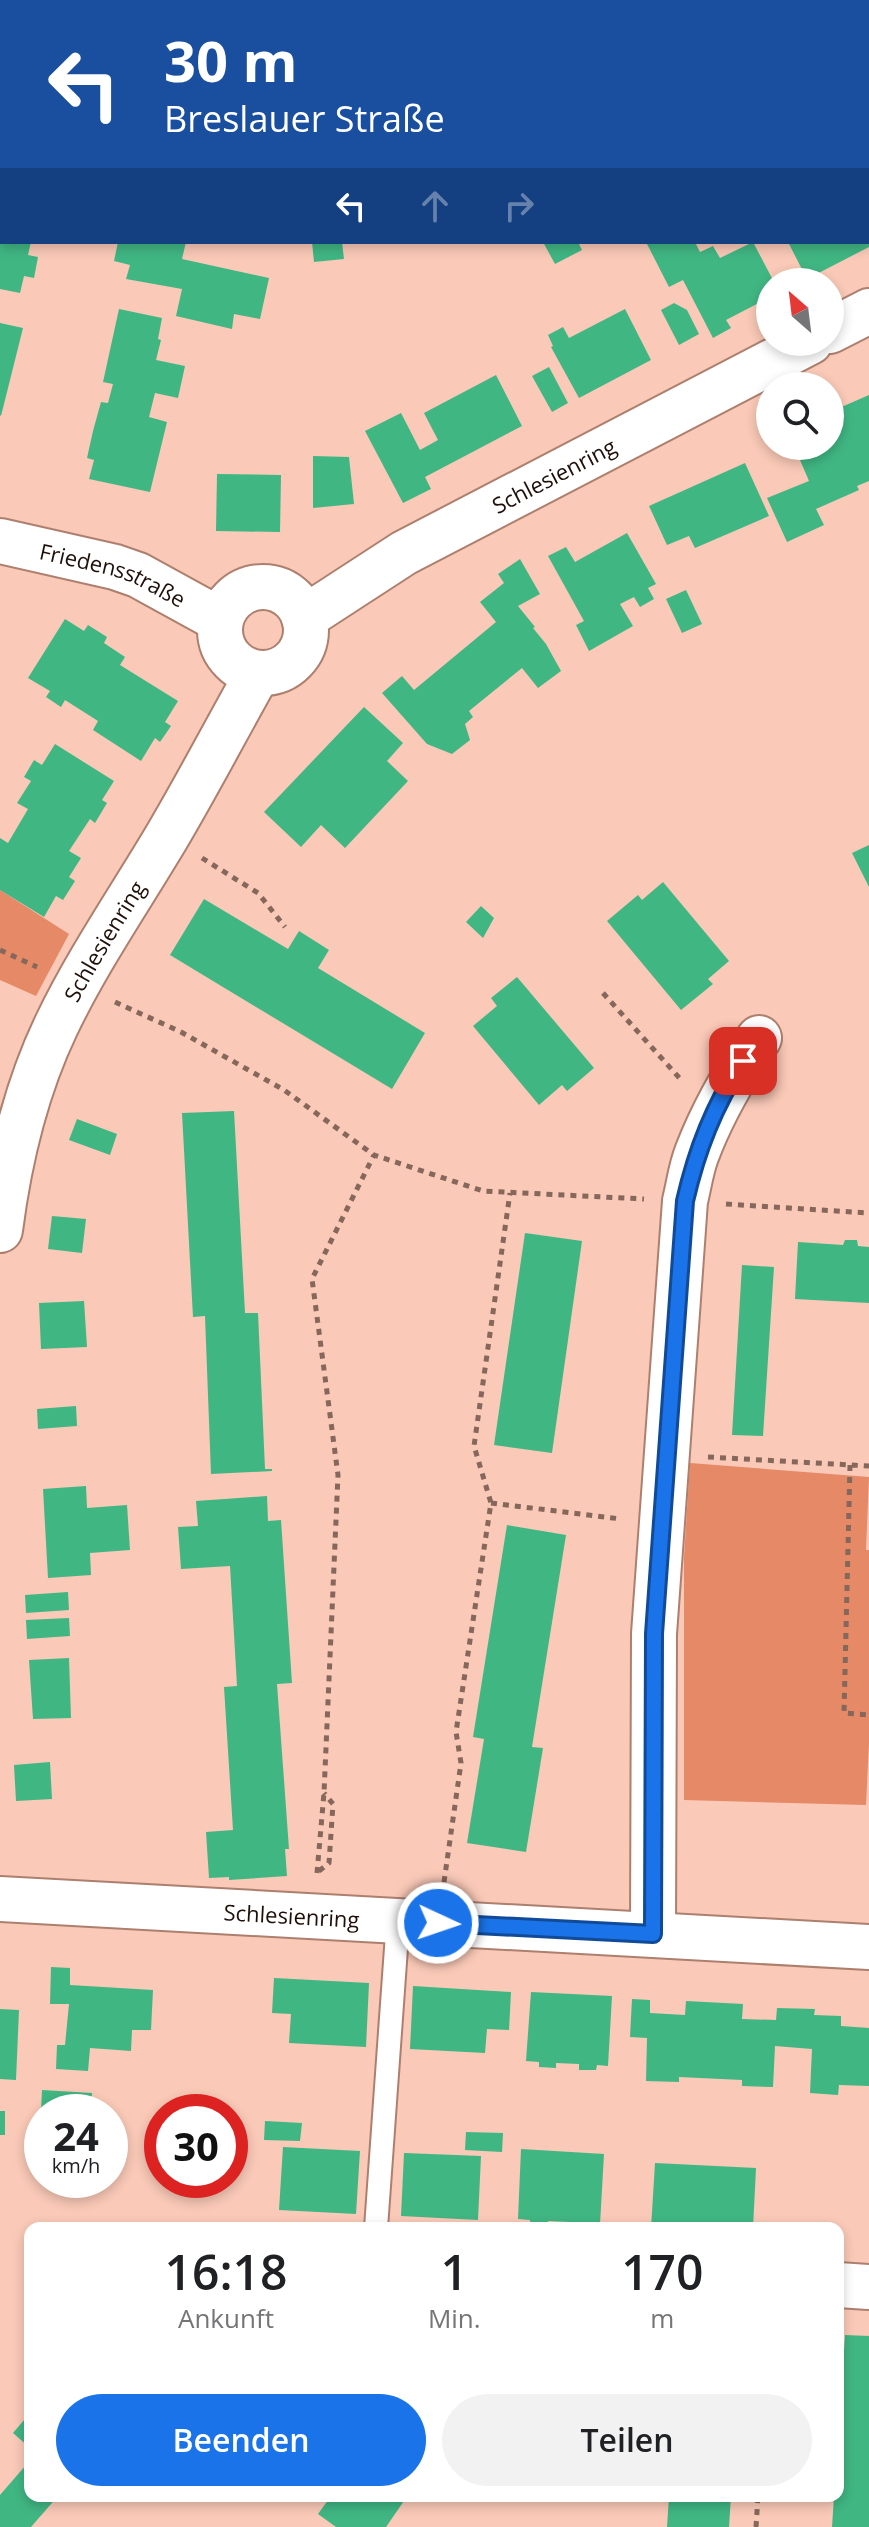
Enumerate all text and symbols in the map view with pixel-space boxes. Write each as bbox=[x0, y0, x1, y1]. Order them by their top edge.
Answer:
text: 30 m bbox=[164, 22, 298, 98]
icon: left bbox=[32, 32, 136, 136]
text: Breslauer Straße bbox=[164, 94, 445, 143]
icon: left bbox=[329, 184, 373, 228]
icon: ahead bbox=[413, 184, 457, 228]
icon: right bbox=[497, 184, 541, 228]
north arrow bbox=[756, 268, 844, 356]
map controls bbox=[756, 268, 844, 460]
button: search bbox=[756, 372, 844, 460]
street label: Schlesienring bbox=[486, 431, 621, 520]
street label: Friedensstraße bbox=[37, 535, 191, 613]
street label: Schlesienring bbox=[56, 875, 151, 1007]
pin bbox=[709, 1027, 777, 1095]
icon: arrive bbox=[721, 1039, 765, 1083]
position arrow bbox=[396, 1881, 480, 1965]
street label: Schlesienring bbox=[223, 1896, 360, 1934]
speed limit sign: 30 bbox=[144, 2094, 248, 2198]
text: 24 bbox=[53, 2108, 99, 2163]
text: km/h bbox=[52, 2152, 100, 2179]
text: 16:18 bbox=[164, 2239, 287, 2304]
text: 1 bbox=[441, 2239, 468, 2304]
text: 170 bbox=[621, 2239, 703, 2304]
text: Ankunft bbox=[178, 2300, 274, 2336]
text: Min. bbox=[428, 2300, 481, 2336]
text: m bbox=[650, 2300, 674, 2336]
button: Beenden bbox=[56, 2394, 426, 2486]
button: Teilen bbox=[442, 2394, 812, 2486]

